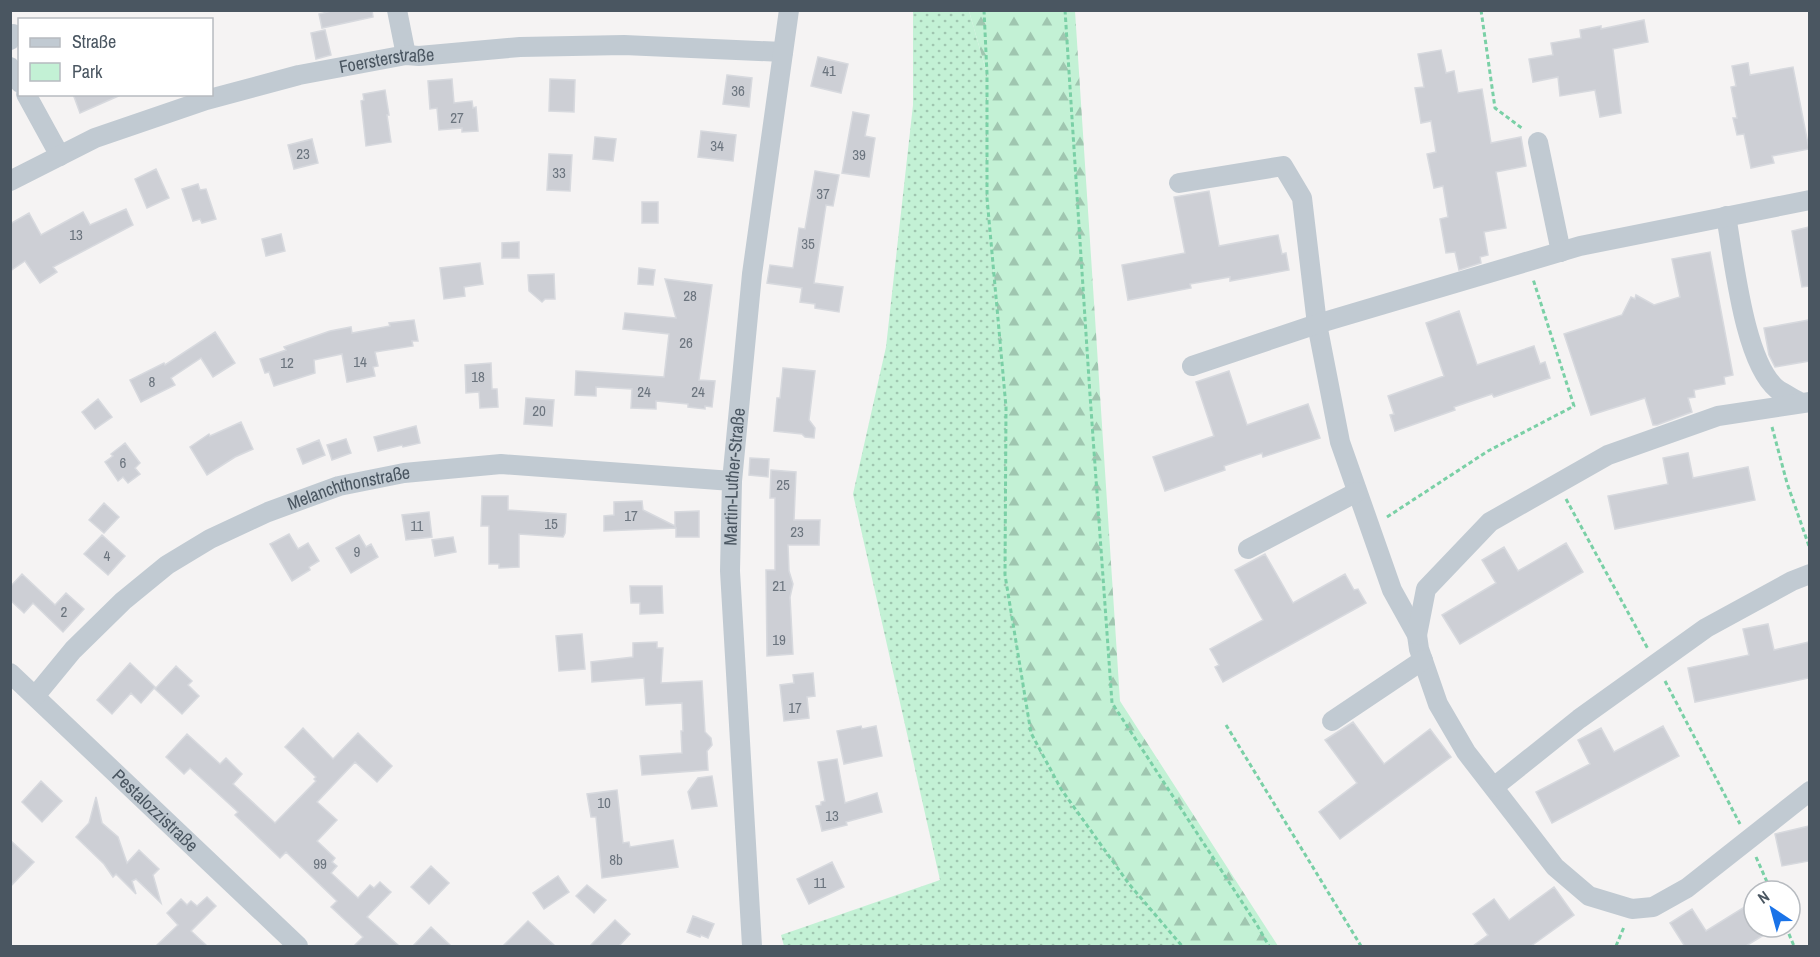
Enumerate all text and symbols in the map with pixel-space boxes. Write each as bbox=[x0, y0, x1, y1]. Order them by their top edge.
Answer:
legend bbox=[18, 18, 213, 96]
text: Straße bbox=[72, 29, 116, 54]
street label: Foersterstraße bbox=[337, 42, 435, 79]
text: Park bbox=[72, 59, 103, 84]
house number: 41 bbox=[822, 60, 836, 81]
house number: 36 bbox=[731, 80, 745, 101]
house number: 27 bbox=[450, 107, 464, 128]
house number: 34 bbox=[710, 135, 724, 156]
house number: 23 bbox=[296, 143, 310, 164]
house number: 39 bbox=[852, 144, 866, 165]
house number: 33 bbox=[552, 162, 566, 183]
house number: 37 bbox=[816, 183, 830, 204]
house number: 13 bbox=[69, 224, 83, 245]
house number: 35 bbox=[801, 233, 815, 254]
house number: 28 bbox=[683, 285, 697, 306]
house number: 26 bbox=[679, 332, 693, 353]
house number: 14 bbox=[353, 351, 367, 372]
house number: 12 bbox=[280, 352, 294, 373]
house number: 18 bbox=[471, 366, 485, 387]
house number: 8 bbox=[149, 371, 156, 392]
house number: 24 bbox=[637, 381, 651, 402]
house number: 24 bbox=[691, 381, 705, 402]
house number: 20 bbox=[532, 400, 546, 421]
street label: Martin-Luther-Straße bbox=[718, 407, 751, 546]
house number: 6 bbox=[120, 452, 127, 473]
street label: Melanchthonstraße bbox=[284, 460, 411, 516]
house number: 25 bbox=[776, 474, 790, 495]
house number: 17 bbox=[624, 505, 638, 526]
house number: 15 bbox=[544, 513, 558, 534]
house number: 11 bbox=[411, 515, 424, 536]
house number: 23 bbox=[790, 521, 804, 542]
house number: 9 bbox=[354, 541, 361, 562]
house number: 4 bbox=[104, 545, 111, 566]
house number: 21 bbox=[772, 575, 786, 596]
house number: 2 bbox=[61, 601, 68, 622]
house number: 19 bbox=[772, 629, 786, 650]
house number: 17 bbox=[788, 697, 802, 718]
street label: Pestalozzistraße bbox=[107, 763, 204, 857]
house number: 10 bbox=[597, 792, 611, 813]
house number: 13 bbox=[825, 805, 839, 826]
house number: 8b bbox=[609, 849, 623, 870]
house number: 99 bbox=[313, 853, 327, 874]
house number: 11 bbox=[814, 872, 827, 893]
north arrow bbox=[1742, 879, 1802, 939]
text: N bbox=[1753, 885, 1773, 909]

